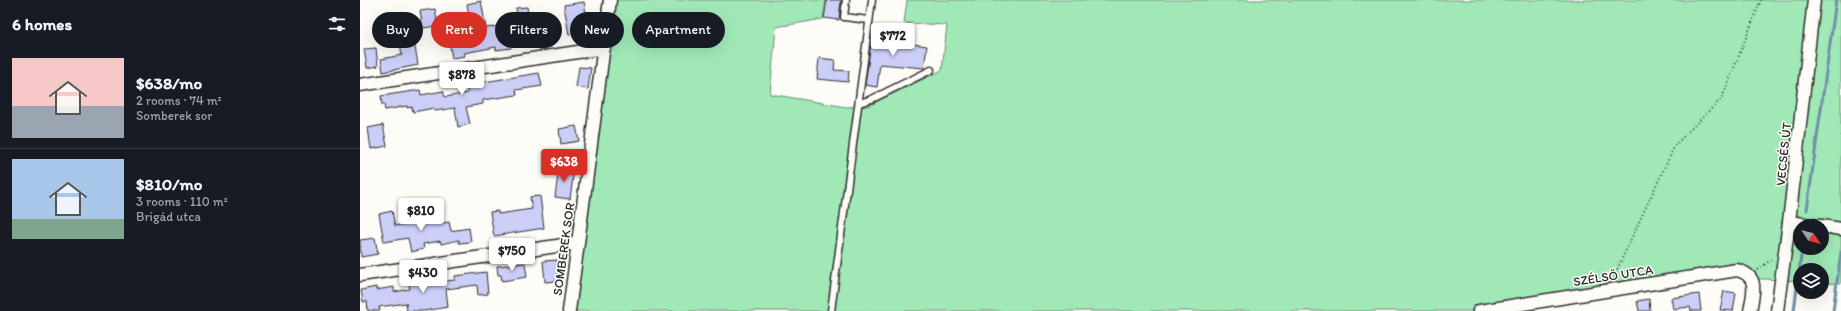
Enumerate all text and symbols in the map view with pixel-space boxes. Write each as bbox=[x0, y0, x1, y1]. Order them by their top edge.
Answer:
chip: Buy bbox=[372, 12, 423, 48]
chip: Rent bbox=[431, 12, 487, 48]
chip: Filters bbox=[495, 12, 562, 48]
chip: New bbox=[570, 12, 624, 48]
chip: Apartment bbox=[632, 12, 725, 48]
icon: filters bbox=[326, 13, 348, 35]
text: 6 homes bbox=[12, 14, 72, 34]
pin: $772 bbox=[869, 23, 917, 57]
text: $772 bbox=[880, 28, 906, 43]
pin: $878 bbox=[438, 62, 486, 96]
text: $878 bbox=[448, 67, 476, 82]
text: $638/mo bbox=[136, 73, 202, 93]
icon: home bbox=[44, 74, 92, 122]
text: 2 rooms · 74 m² bbox=[136, 93, 222, 108]
text: Somberek sor bbox=[136, 108, 213, 123]
street label: VECSÉS ÚT bbox=[1773, 121, 1794, 187]
pin: $638 bbox=[540, 149, 588, 183]
text: $638 bbox=[550, 154, 578, 169]
text: $810/mo bbox=[136, 174, 202, 194]
icon: home bbox=[44, 175, 92, 223]
text: 3 rooms · 110 m² bbox=[136, 194, 228, 209]
pin: $810 bbox=[397, 198, 445, 232]
street label: SOMBEREK SOR bbox=[550, 201, 577, 297]
text: $810 bbox=[407, 203, 435, 218]
text: Brigád utca bbox=[136, 209, 201, 224]
north arrow bbox=[1793, 219, 1829, 255]
map controls bbox=[1793, 219, 1829, 299]
pin: $750 bbox=[488, 238, 536, 272]
text: $750 bbox=[498, 243, 526, 258]
pin: $430 bbox=[399, 260, 447, 294]
street label: SZÉLSŐ UTCA bbox=[1572, 262, 1655, 289]
button: layers bbox=[1793, 263, 1829, 299]
text: $430 bbox=[408, 265, 438, 280]

